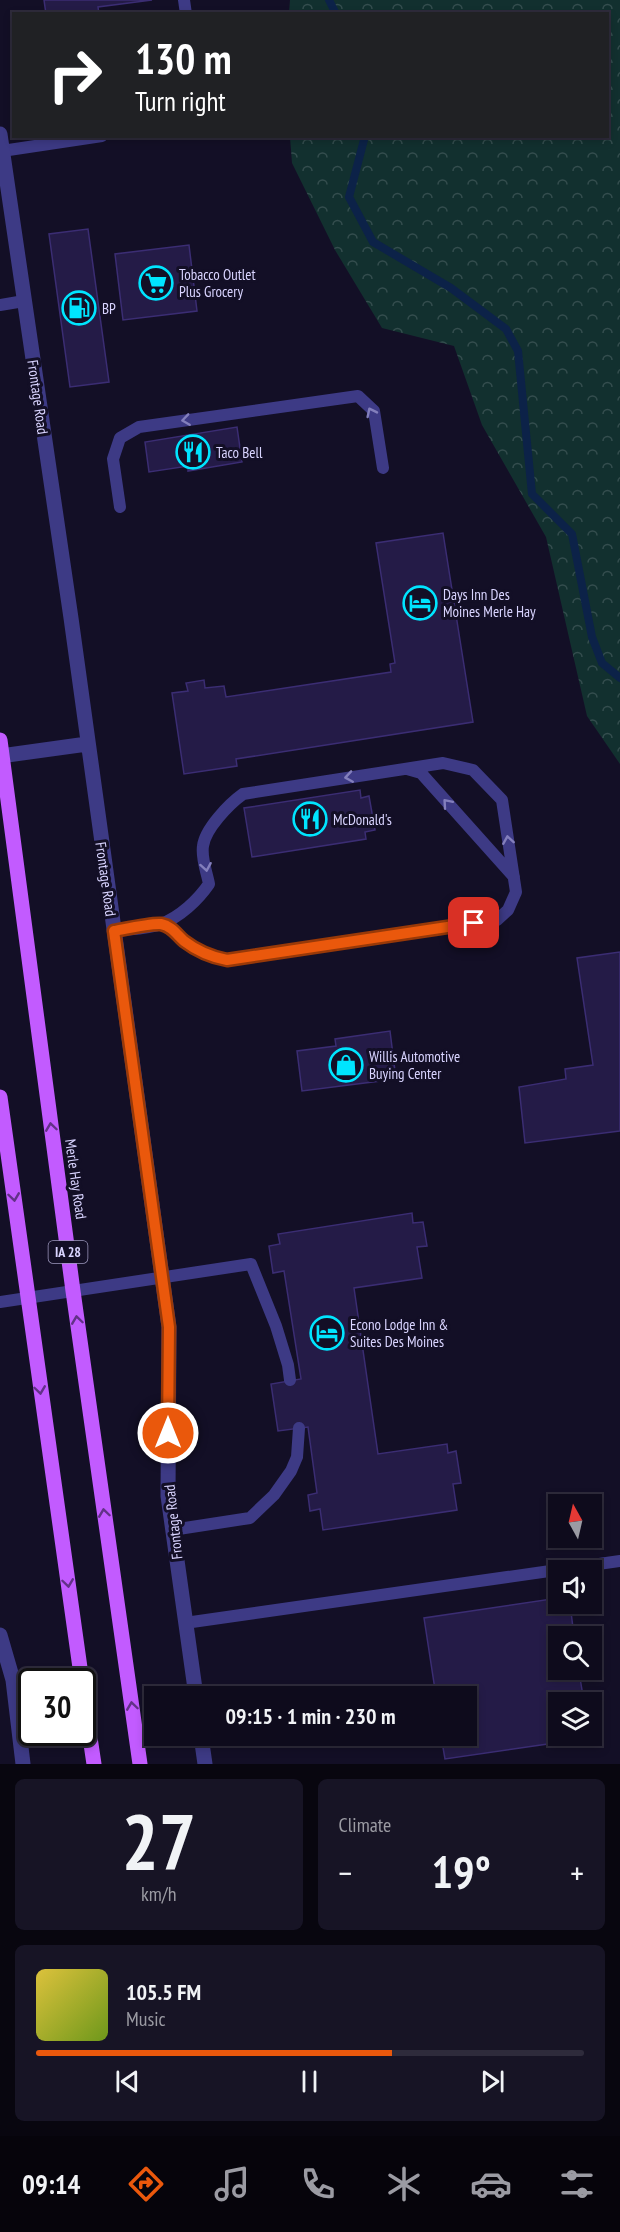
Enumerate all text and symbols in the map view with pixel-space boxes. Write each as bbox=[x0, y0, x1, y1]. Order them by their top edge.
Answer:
text: 130 m bbox=[135, 31, 232, 86]
icon: right bbox=[36, 36, 114, 114]
text: Turn right bbox=[135, 84, 226, 118]
supermarket icon: Tobacco Outlet Plus Grocery bbox=[138, 265, 174, 301]
place label: Tobacco Outlet Plus Grocery bbox=[179, 265, 256, 301]
fuel station icon: BP bbox=[61, 290, 97, 326]
place label: BP bbox=[102, 299, 116, 318]
street label: Frontage Road bbox=[23, 359, 53, 435]
one-way arrow bbox=[366, 407, 378, 418]
one-way arrow bbox=[181, 414, 190, 426]
restaurant icon: Taco Bell bbox=[175, 434, 211, 470]
place label: Taco Bell bbox=[216, 443, 263, 462]
hotel icon: Days Inn Des Moines Merle Hay bbox=[402, 585, 438, 621]
place label: Days Inn Des Moines Merle Hay bbox=[443, 585, 536, 621]
one-way arrow bbox=[344, 771, 353, 783]
one-way arrow bbox=[443, 799, 454, 810]
restaurant icon: McDonald's bbox=[292, 801, 328, 837]
place label: McDonald's bbox=[333, 810, 392, 829]
one-way arrow bbox=[503, 836, 515, 845]
street label: Frontage Road bbox=[91, 841, 121, 917]
one-way arrow bbox=[199, 862, 211, 871]
pin bbox=[448, 897, 499, 948]
icon: arrive bbox=[457, 906, 490, 939]
shop icon: Willis Automotive Buying Center bbox=[328, 1047, 364, 1083]
place label: Willis Automotive Buying Center bbox=[369, 1047, 460, 1083]
one-way arrow bbox=[45, 1122, 58, 1131]
street label: Merle Hay Road bbox=[61, 1138, 91, 1220]
one-way arrow bbox=[7, 1192, 19, 1201]
road number: IA 28 bbox=[48, 1241, 88, 1263]
one-way arrow bbox=[71, 1315, 83, 1325]
hotel icon: Econo Lodge Inn & Suites Des Moines bbox=[309, 1315, 345, 1351]
place label: Econo Lodge Inn & Suites Des Moines bbox=[350, 1315, 448, 1351]
one-way arrow bbox=[34, 1385, 46, 1395]
position arrow bbox=[136, 1401, 200, 1465]
street label: Frontage Road bbox=[160, 1484, 186, 1560]
north arrow bbox=[548, 1494, 602, 1548]
map controls bbox=[548, 1494, 602, 1746]
one-way arrow bbox=[99, 1508, 111, 1518]
button: sound bbox=[548, 1560, 602, 1614]
one-way arrow bbox=[61, 1578, 74, 1588]
button: search bbox=[548, 1626, 602, 1680]
speed limit sign: 30 bbox=[18, 1668, 96, 1746]
button: layers bbox=[548, 1692, 602, 1746]
one-way arrow bbox=[126, 1701, 138, 1711]
text: 09:15 · 1 min · 230 m bbox=[225, 1702, 396, 1730]
text: 27 bbox=[121, 1791, 196, 1892]
text: Climate bbox=[339, 1812, 391, 1838]
text: 19° bbox=[432, 1842, 491, 1900]
text: − bbox=[339, 1851, 352, 1894]
text: + bbox=[570, 1851, 584, 1894]
text: km/h bbox=[141, 1881, 176, 1907]
text: 105.5 FM bbox=[126, 1978, 201, 2006]
text: Music bbox=[126, 2006, 166, 2032]
icon: previous bbox=[111, 2065, 144, 2098]
icon: pause bbox=[293, 2065, 326, 2098]
icon: next bbox=[476, 2065, 509, 2098]
icon: directions bbox=[125, 2163, 167, 2205]
icon: music bbox=[211, 2163, 253, 2205]
icon: phone bbox=[297, 2163, 339, 2205]
icon: climate bbox=[383, 2163, 425, 2205]
icon: car bbox=[470, 2163, 512, 2205]
icon: filters bbox=[556, 2163, 598, 2205]
text: 09:14 bbox=[22, 2167, 81, 2201]

